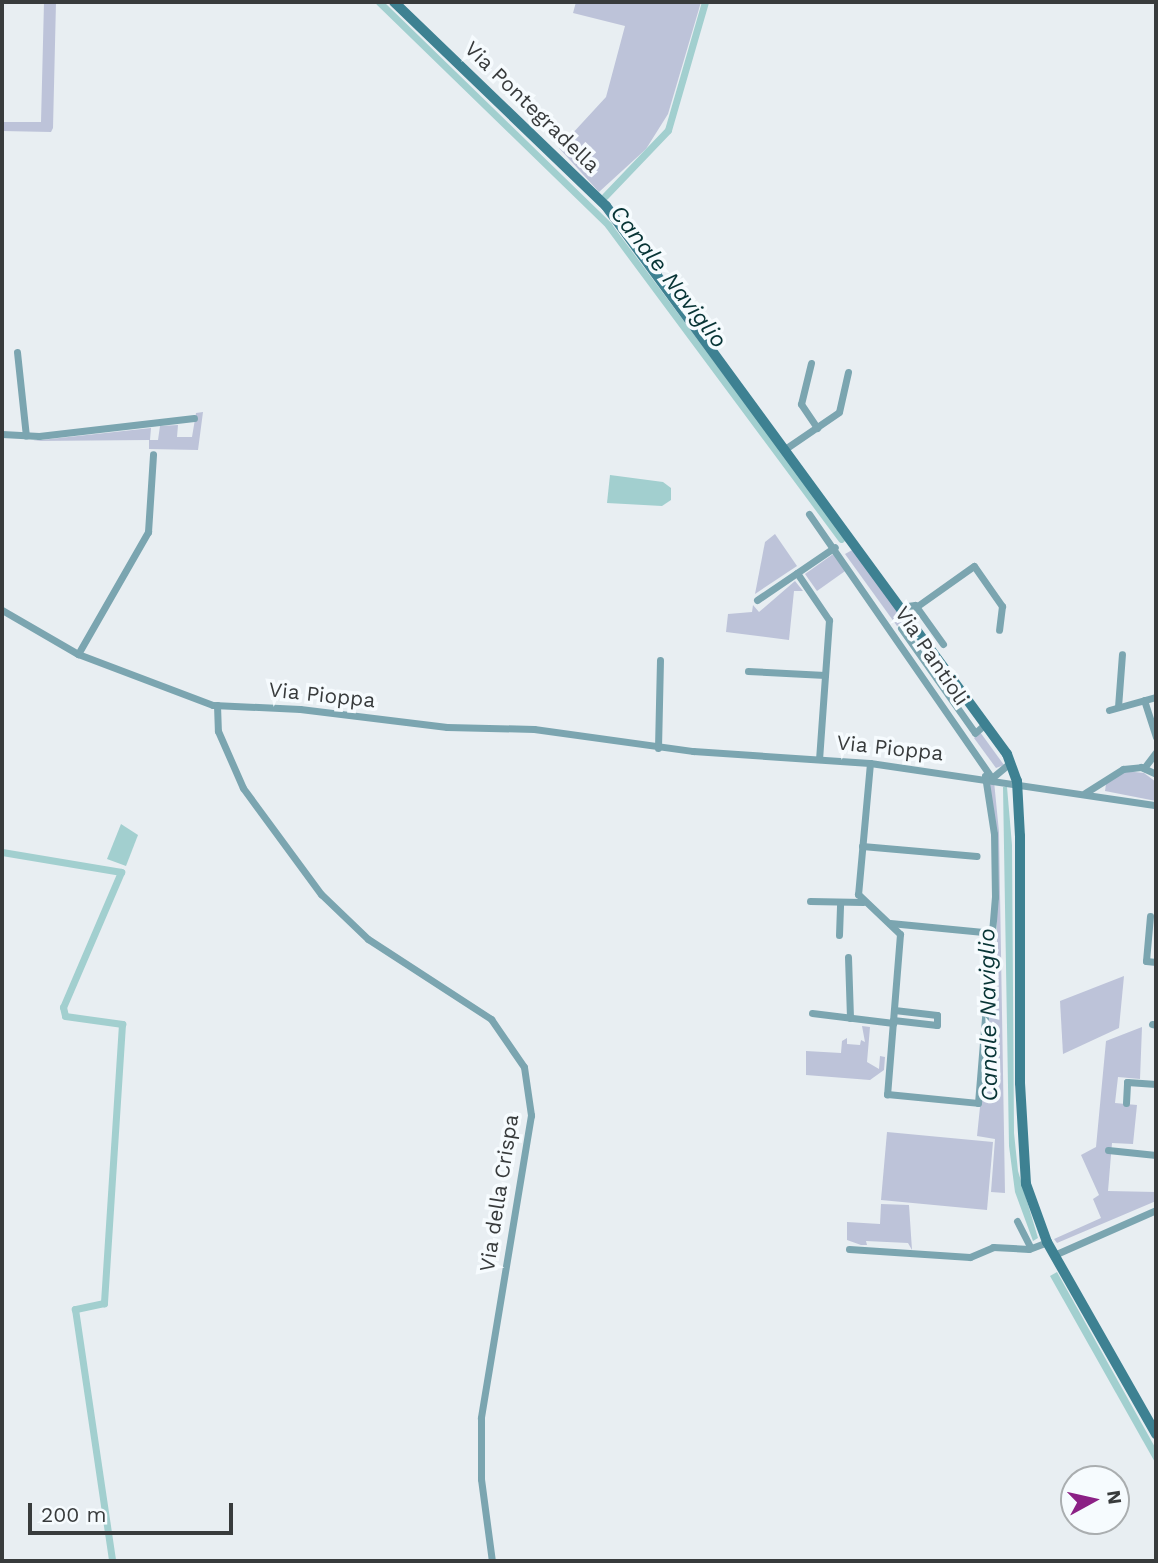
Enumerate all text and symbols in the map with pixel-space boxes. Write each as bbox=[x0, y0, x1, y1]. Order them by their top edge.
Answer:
street label: Via Pontegradella bbox=[459, 36, 605, 178]
water label: Canale Naviglio bbox=[604, 200, 732, 354]
street label: Via Pantioli bbox=[889, 601, 975, 711]
street label: Via Pioppa bbox=[267, 677, 377, 713]
street label: Via Pioppa bbox=[835, 730, 945, 766]
water label: Canale Naviglio bbox=[974, 928, 1004, 1102]
street label: Via della Crispa bbox=[474, 1112, 524, 1274]
north arrow bbox=[1060, 1465, 1130, 1535]
text: N bbox=[1102, 1489, 1127, 1506]
scale bar bbox=[32, 1490, 236, 1534]
text: 200 m bbox=[41, 1502, 107, 1527]

